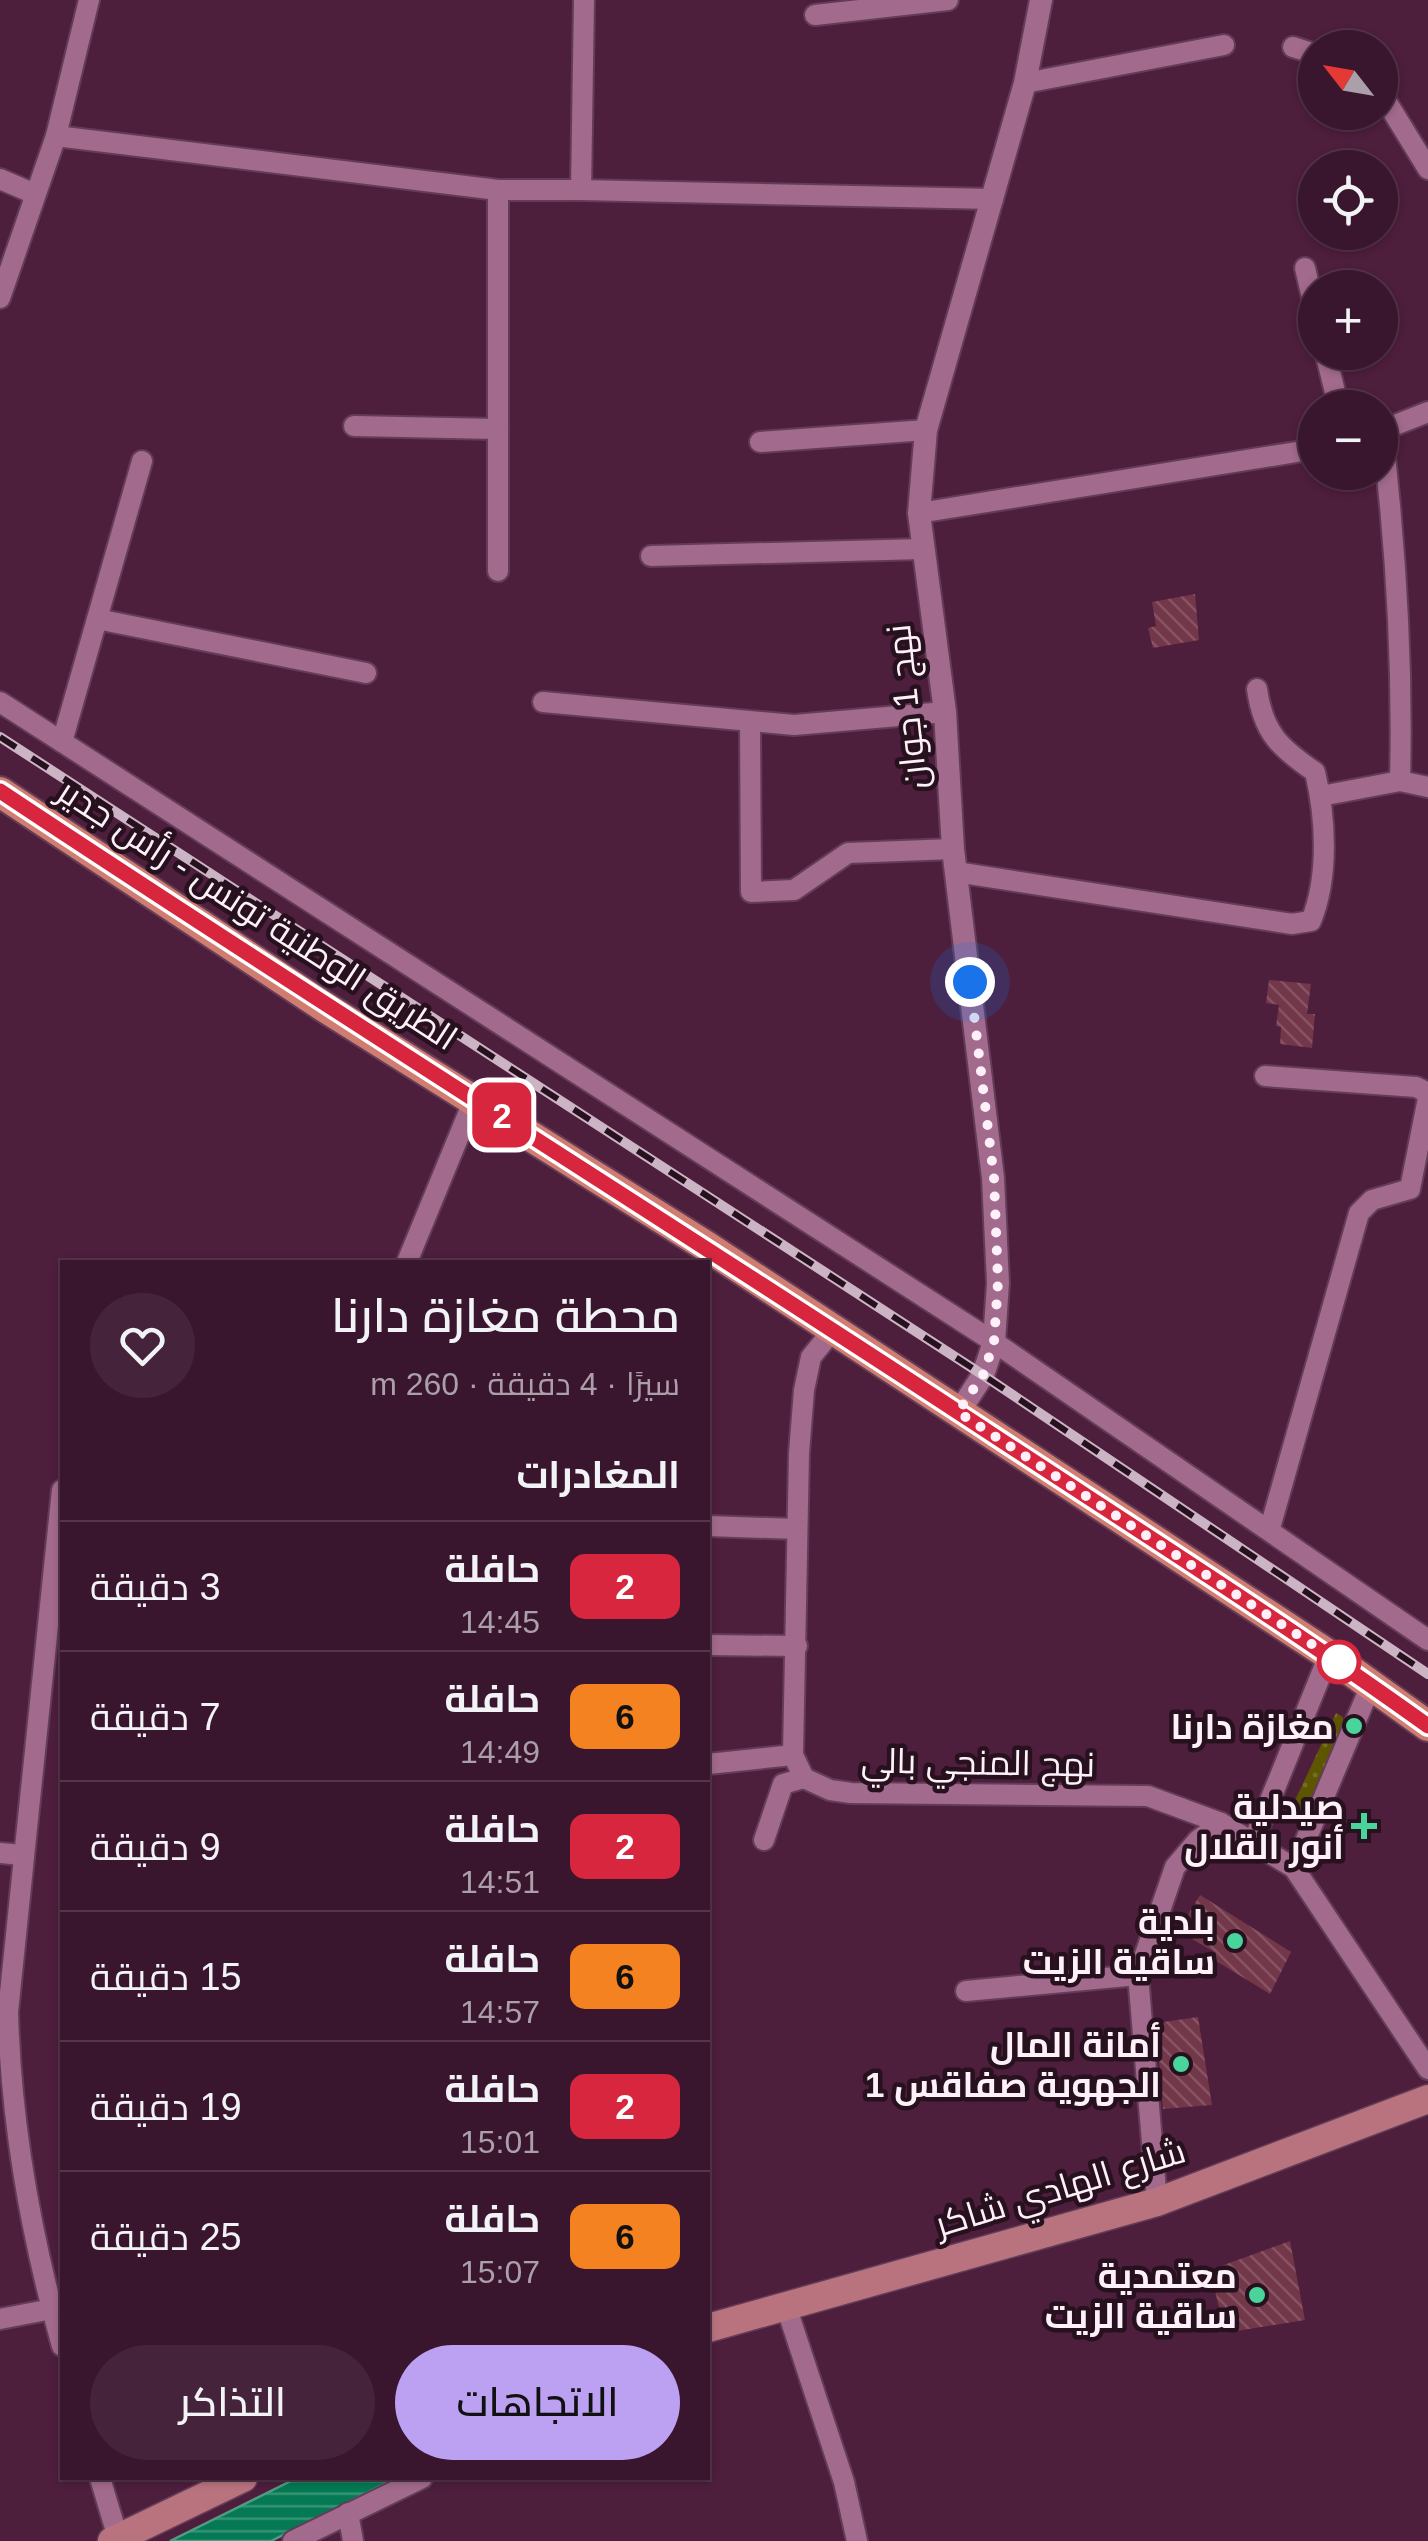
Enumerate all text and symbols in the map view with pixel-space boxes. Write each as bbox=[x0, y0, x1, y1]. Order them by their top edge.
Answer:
north arrow bbox=[1298, 30, 1398, 130]
map controls bbox=[1298, 30, 1398, 490]
button: locate bbox=[1298, 150, 1398, 250]
button: + bbox=[1298, 270, 1398, 370]
button: − bbox=[1298, 390, 1398, 490]
street label: نهج 1 جوان bbox=[878, 622, 938, 791]
street label: الطريق الوطنية تونس - رأس جدير bbox=[48, 768, 466, 1060]
your location bbox=[945, 957, 995, 1007]
line badge: 2 bbox=[470, 1082, 534, 1148]
text: 2 bbox=[492, 1096, 512, 1135]
text: محطة مغازة دارنا bbox=[331, 1289, 680, 1342]
button: heart bbox=[90, 1293, 195, 1398]
text: سيرًا · 4 دقيقة · 260 m bbox=[370, 1366, 680, 1402]
text: المغادرات bbox=[517, 1454, 680, 1496]
text: حافلة bbox=[444, 1548, 540, 1590]
text: 3 دقيقة bbox=[90, 1566, 221, 1608]
text: 2 bbox=[615, 1567, 635, 1606]
text: 14:45 bbox=[460, 1604, 540, 1640]
unlabelled marker bbox=[1318, 1641, 1360, 1683]
text: حافلة bbox=[444, 1678, 540, 1720]
text: 7 دقيقة bbox=[90, 1696, 221, 1738]
text: 6 bbox=[615, 1697, 635, 1736]
place label: مغازة دارنا bbox=[1170, 1707, 1334, 1748]
marker: مغازة دارنا bbox=[1343, 1715, 1365, 1737]
text: 14:49 bbox=[460, 1734, 540, 1770]
street label: نهج المنجي بالي bbox=[860, 1740, 1095, 1792]
place label: صيدلية أنور القلال bbox=[1184, 1787, 1344, 1868]
text: حافلة bbox=[444, 1808, 540, 1850]
marker: صيدلية أنور القلال bbox=[1353, 1815, 1375, 1837]
text: 9 دقيقة bbox=[90, 1826, 221, 1868]
text: 2 bbox=[615, 1827, 635, 1866]
text: 14:51 bbox=[460, 1864, 540, 1900]
place label: بلدية ساقية الزيت bbox=[1023, 1902, 1215, 1983]
marker: بلدية ساقية الزيت bbox=[1224, 1930, 1246, 1952]
text: حافلة bbox=[444, 1938, 540, 1980]
text: 15 دقيقة bbox=[90, 1956, 242, 1998]
text: 6 bbox=[615, 1957, 635, 1996]
text: 14:57 bbox=[460, 1994, 540, 2030]
place label: أمانة المال الجهوية صفاقس 1 bbox=[865, 2022, 1161, 2107]
marker: أمانة المال الجهوية صفاقس 1 bbox=[1170, 2053, 1192, 2075]
text: حافلة bbox=[444, 2068, 540, 2110]
text: 19 دقيقة bbox=[90, 2086, 242, 2128]
text: 2 bbox=[615, 2087, 635, 2126]
text: 15:01 bbox=[460, 2124, 540, 2160]
street label: شارع الهادي شاكر bbox=[928, 2130, 1192, 2252]
text: حافلة bbox=[444, 2198, 540, 2240]
text: 25 دقيقة bbox=[90, 2216, 242, 2258]
text: 6 bbox=[615, 2217, 635, 2256]
text: 15:07 bbox=[460, 2254, 540, 2290]
place label: معتمدية ساقية الزيت bbox=[1045, 2256, 1237, 2337]
marker: معتمدية ساقية الزيت bbox=[1246, 2284, 1268, 2306]
button: التذاكر bbox=[90, 2345, 375, 2460]
button: الاتجاهات bbox=[395, 2345, 680, 2460]

